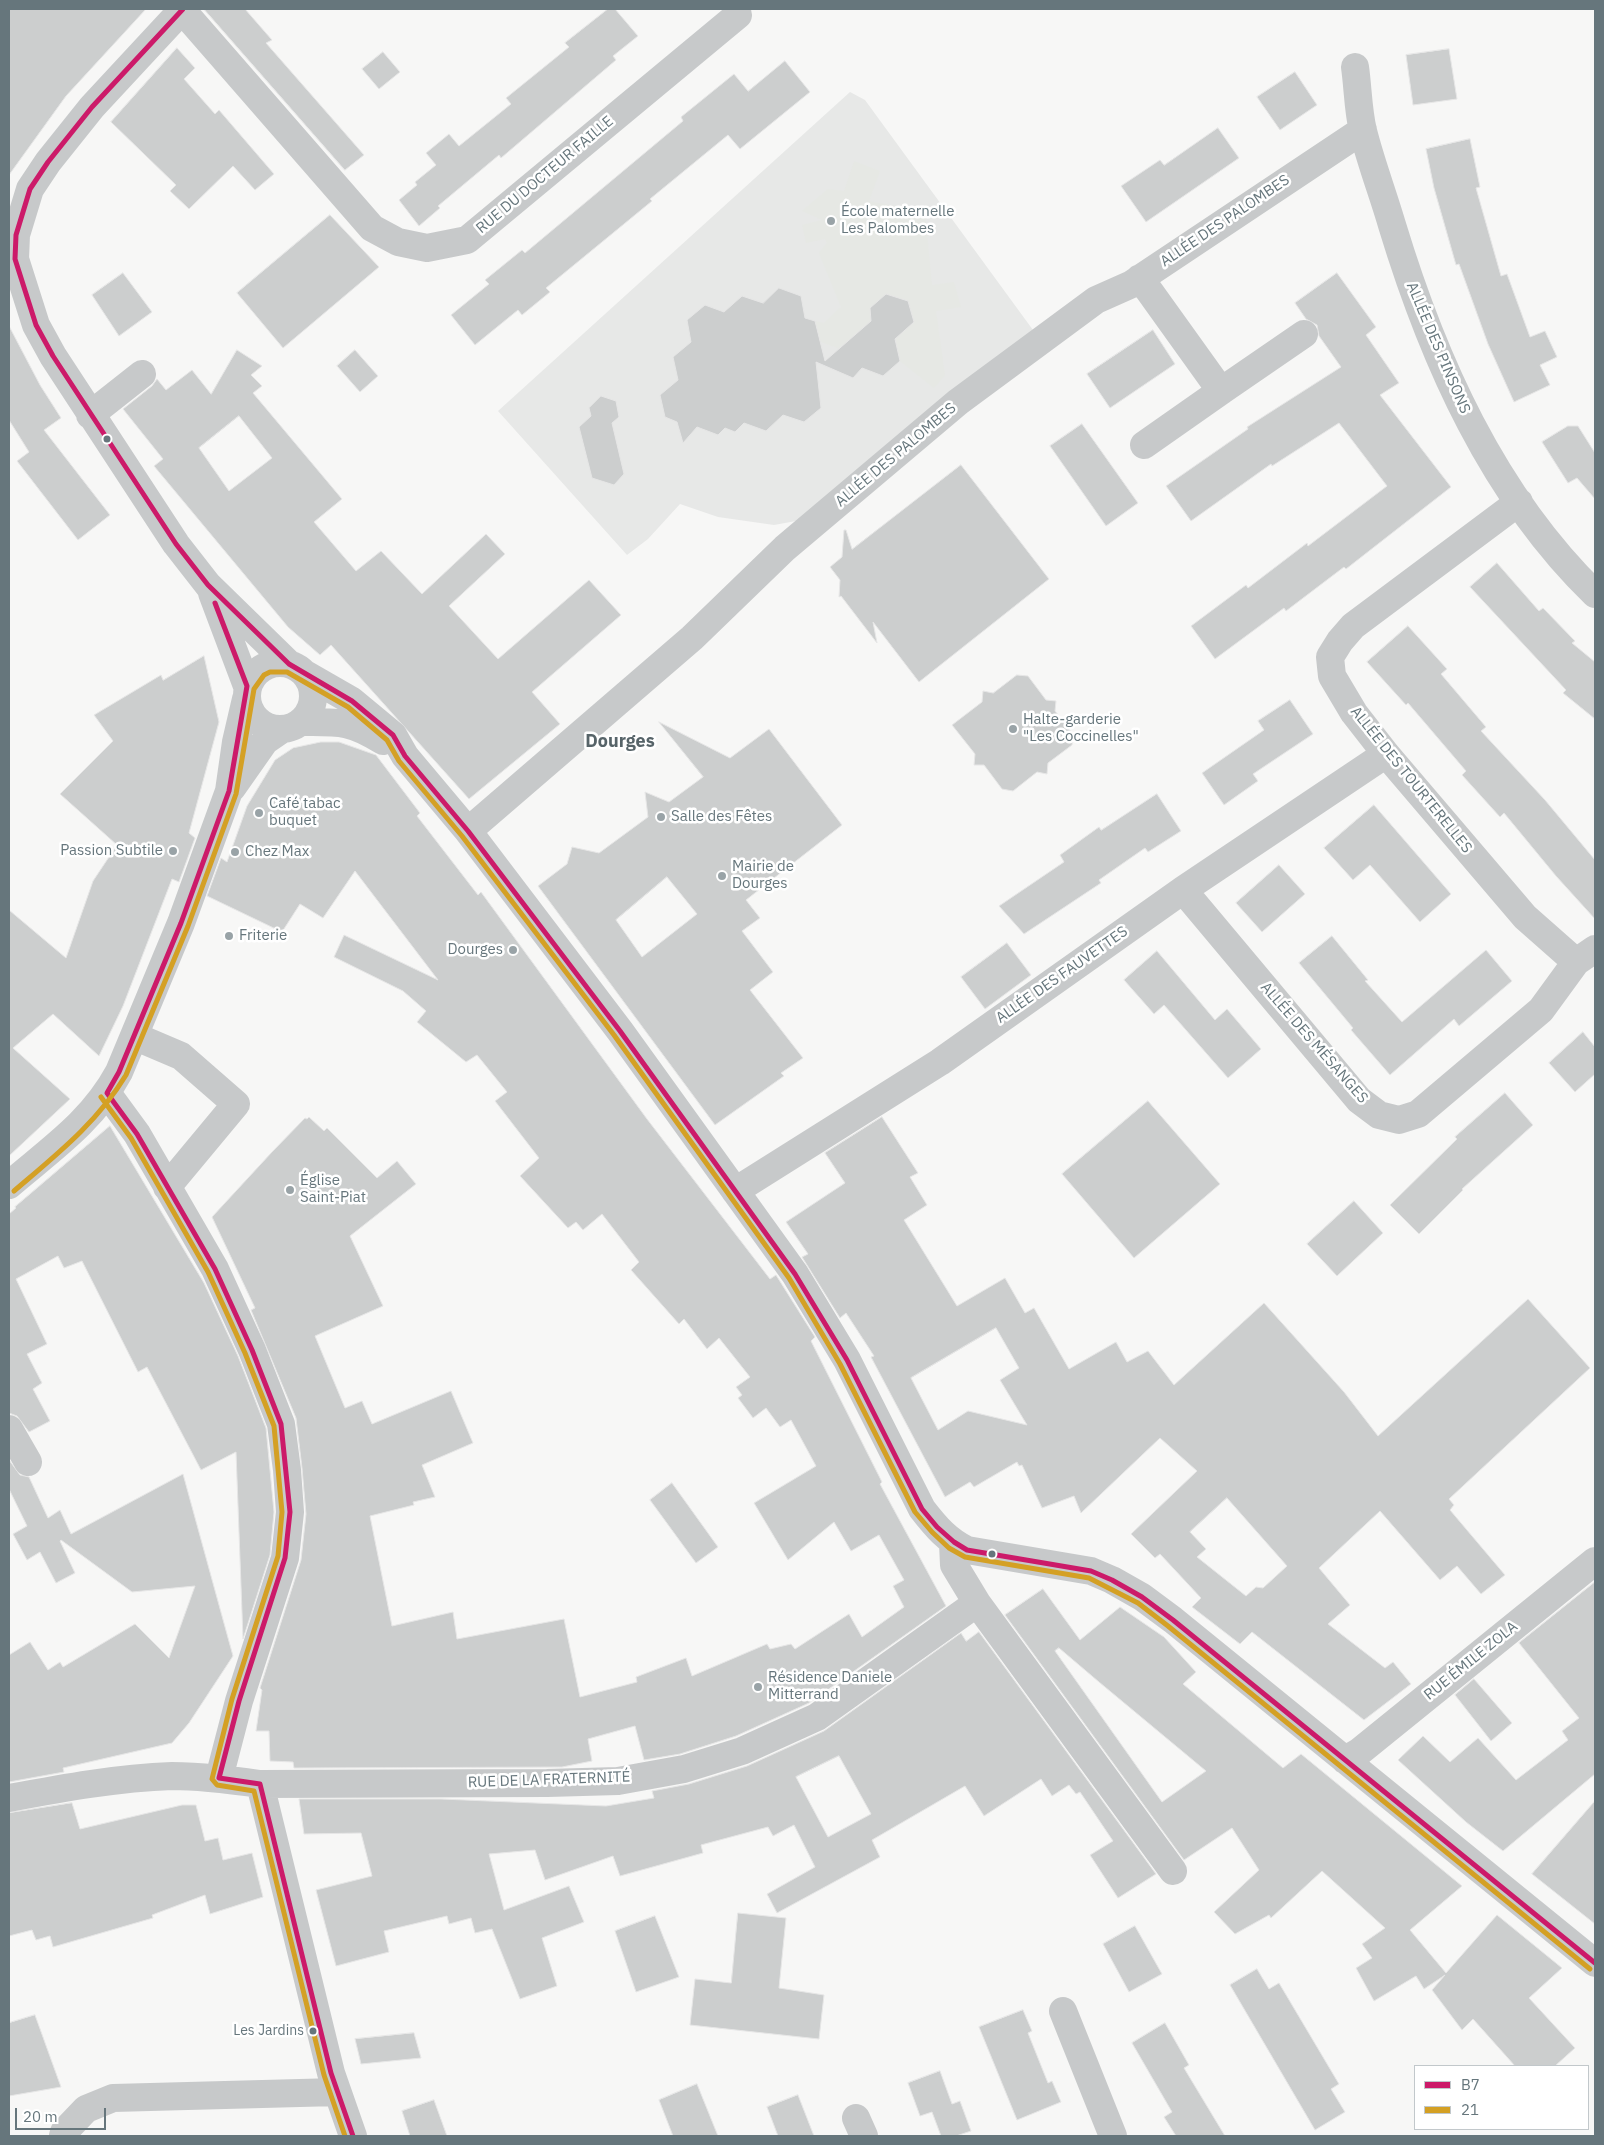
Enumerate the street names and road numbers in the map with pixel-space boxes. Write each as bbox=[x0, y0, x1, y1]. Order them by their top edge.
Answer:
street label: RUE DU DOCTEUR FAILLE bbox=[473, 112, 617, 238]
street label: ALLÉE DES PALOMBES bbox=[1157, 171, 1293, 271]
street label: ALLÉE DES PINSONS bbox=[1402, 280, 1474, 416]
street label: ALLÉE DES PALOMBES bbox=[832, 399, 960, 511]
street label: ALLÉE DES TOURTERELLES bbox=[1346, 703, 1476, 857]
street label: ALLÉE DES FAUVETTES bbox=[993, 923, 1131, 1027]
street label: ALLÉE DES MÉSANGES bbox=[1257, 979, 1371, 1107]
street label: RUE ÉMILE ZOLA bbox=[1421, 1618, 1521, 1704]
street label: RUE DE LA FRATERNITÉ bbox=[467, 1768, 631, 1792]

